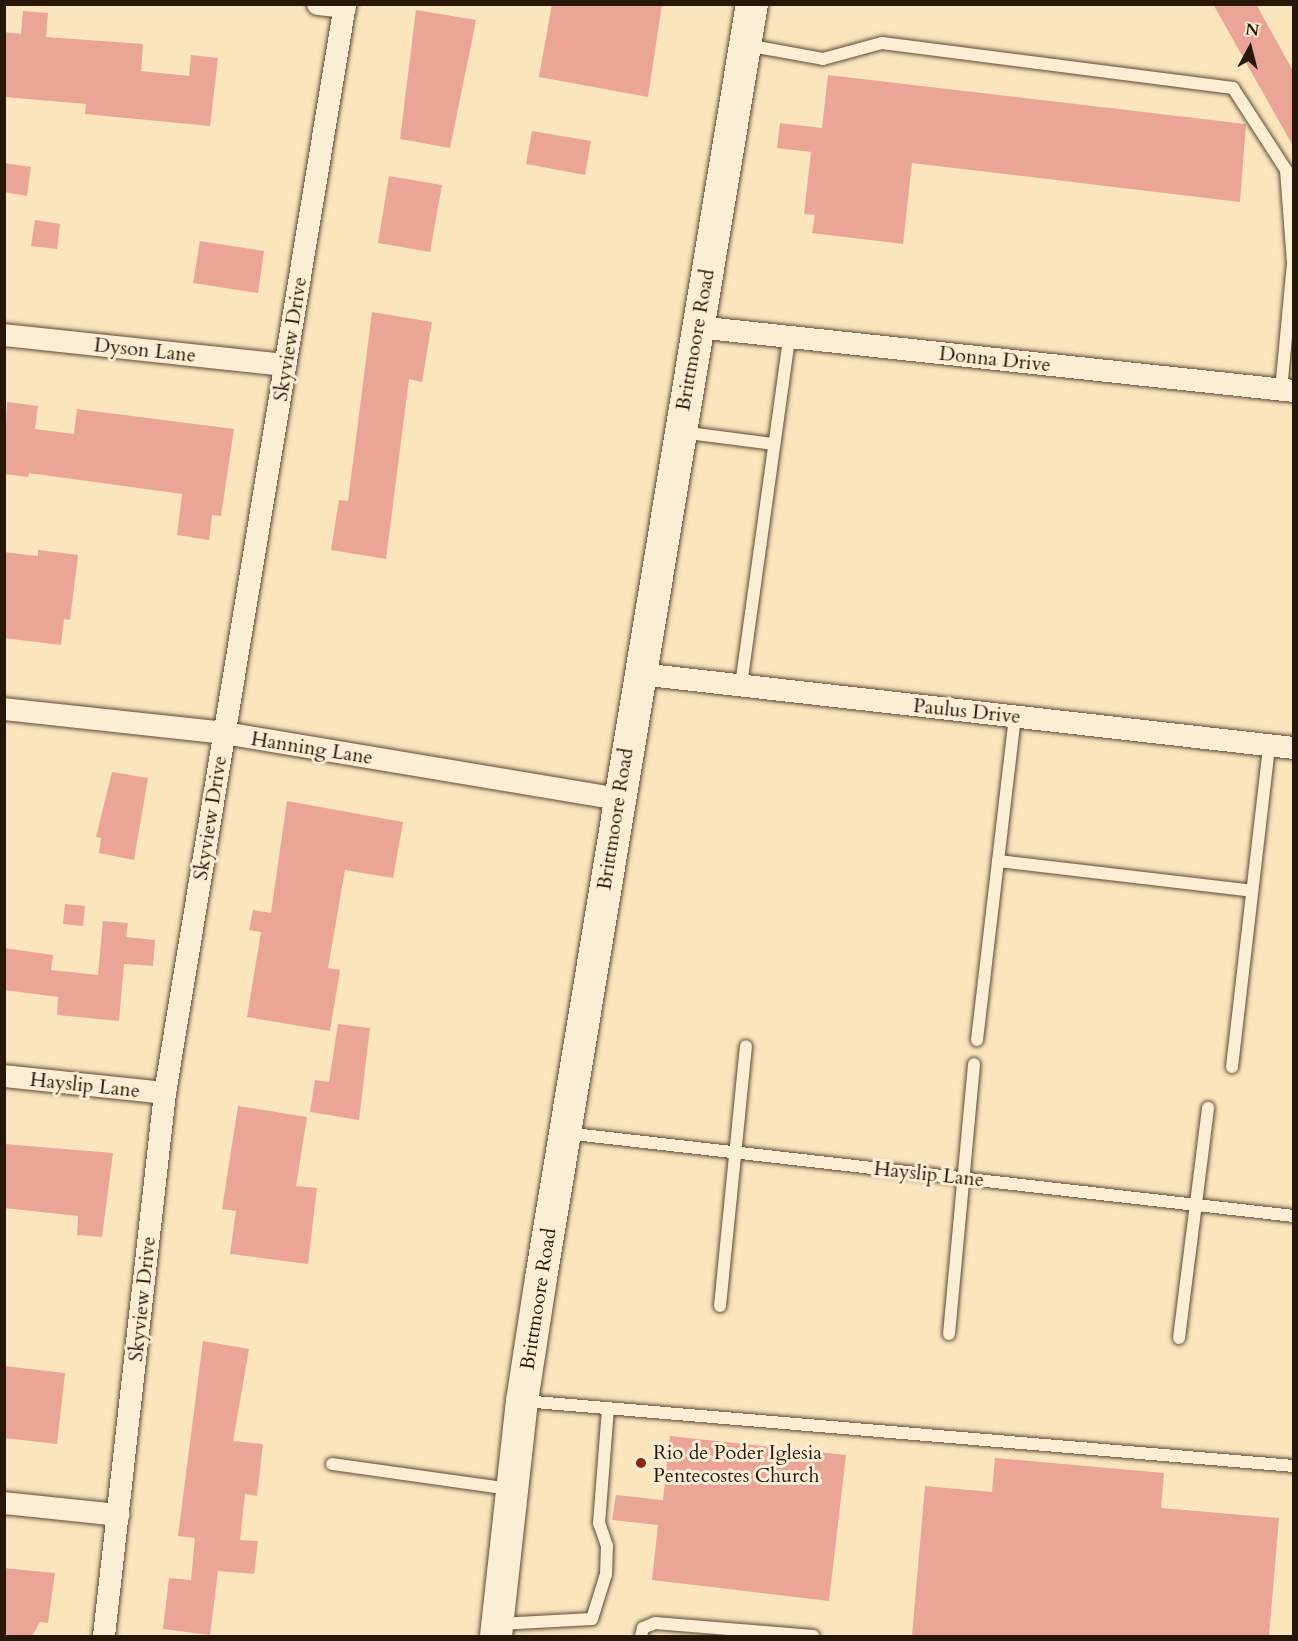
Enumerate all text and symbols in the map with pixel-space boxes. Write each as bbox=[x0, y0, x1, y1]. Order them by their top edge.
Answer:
north arrow bbox=[1220, 18, 1280, 78]
text: N bbox=[1244, 18, 1260, 42]
street label: Brittmoore Road bbox=[671, 267, 719, 413]
street label: Skyview Drive bbox=[268, 275, 312, 403]
street label: Dyson Lane bbox=[93, 333, 197, 367]
street label: Donna Drive bbox=[938, 341, 1052, 377]
street label: Paulus Drive bbox=[912, 693, 1022, 729]
street label: Hanning Lane bbox=[249, 727, 375, 769]
street label: Brittmoore Road bbox=[592, 746, 638, 892]
street label: Skyview Drive bbox=[188, 754, 232, 882]
street label: Hayslip Lane bbox=[29, 1067, 141, 1103]
street label: Hayslip Lane bbox=[873, 1156, 985, 1192]
street label: Brittmoore Road bbox=[515, 1226, 561, 1372]
street label: Skyview Drive bbox=[123, 1235, 161, 1363]
place label: Rio de Poder Iglesia Pentecostes Church bbox=[653, 1440, 822, 1487]
marker: Rio de Poder Iglesia Pentecostes Church bbox=[634, 1456, 648, 1470]

